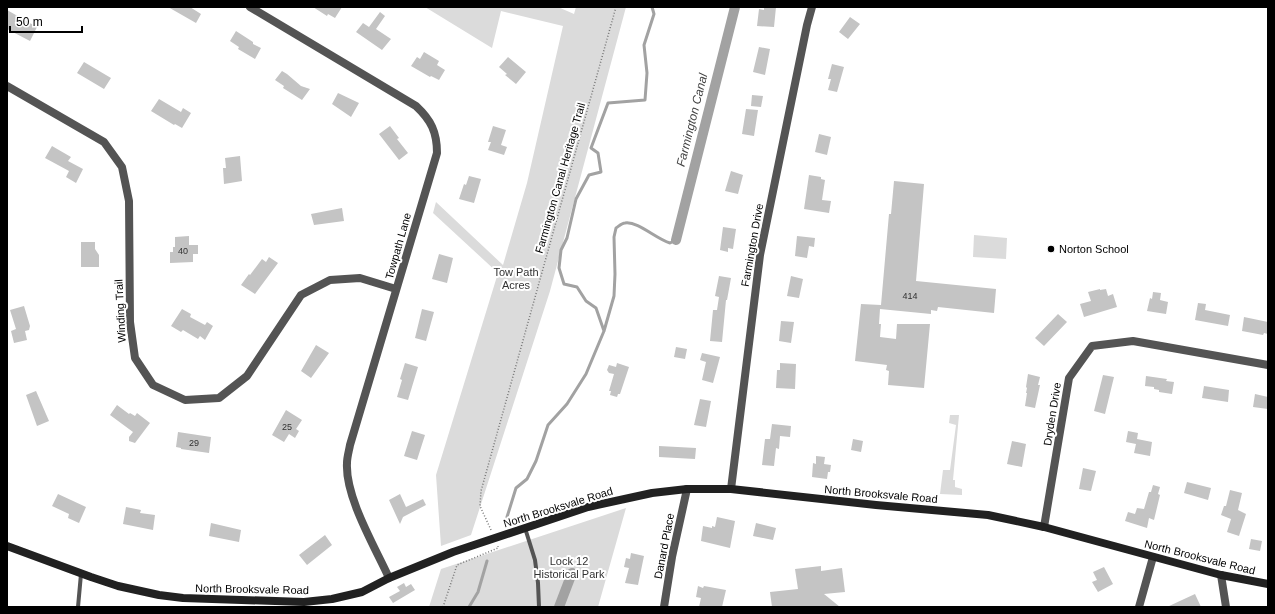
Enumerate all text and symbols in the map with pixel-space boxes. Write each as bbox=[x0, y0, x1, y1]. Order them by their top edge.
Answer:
scale bar bbox=[10, 8, 82, 34]
text: 50 m bbox=[16, 15, 43, 29]
water label: Farmington Canal bbox=[674, 72, 710, 168]
street label: Farmington Canal Heritage Trail bbox=[533, 101, 587, 255]
street label: Farmington Drive bbox=[739, 202, 765, 288]
street label: Towpath Lane bbox=[383, 211, 413, 281]
place label: Norton School bbox=[1059, 243, 1129, 255]
marker: Norton School bbox=[1046, 244, 1056, 254]
house number: 40 bbox=[178, 246, 188, 256]
park label: Tow Path Acres bbox=[493, 266, 539, 291]
street label: Winding Trail bbox=[112, 279, 128, 343]
house number: 414 bbox=[902, 291, 918, 301]
street label: Dryden Drive bbox=[1041, 381, 1063, 447]
house number: 25 bbox=[282, 422, 292, 432]
house number: 29 bbox=[189, 438, 199, 448]
street label: North Brooksvale Road bbox=[824, 483, 938, 505]
street label: North Brooksvale Road bbox=[502, 485, 614, 529]
street label: Danard Place bbox=[652, 512, 676, 580]
street label: North Brooksvale Road bbox=[1143, 537, 1257, 577]
park label: Lock 12 Historical Park bbox=[534, 555, 605, 580]
street label: North Brooksvale Road bbox=[195, 582, 309, 596]

